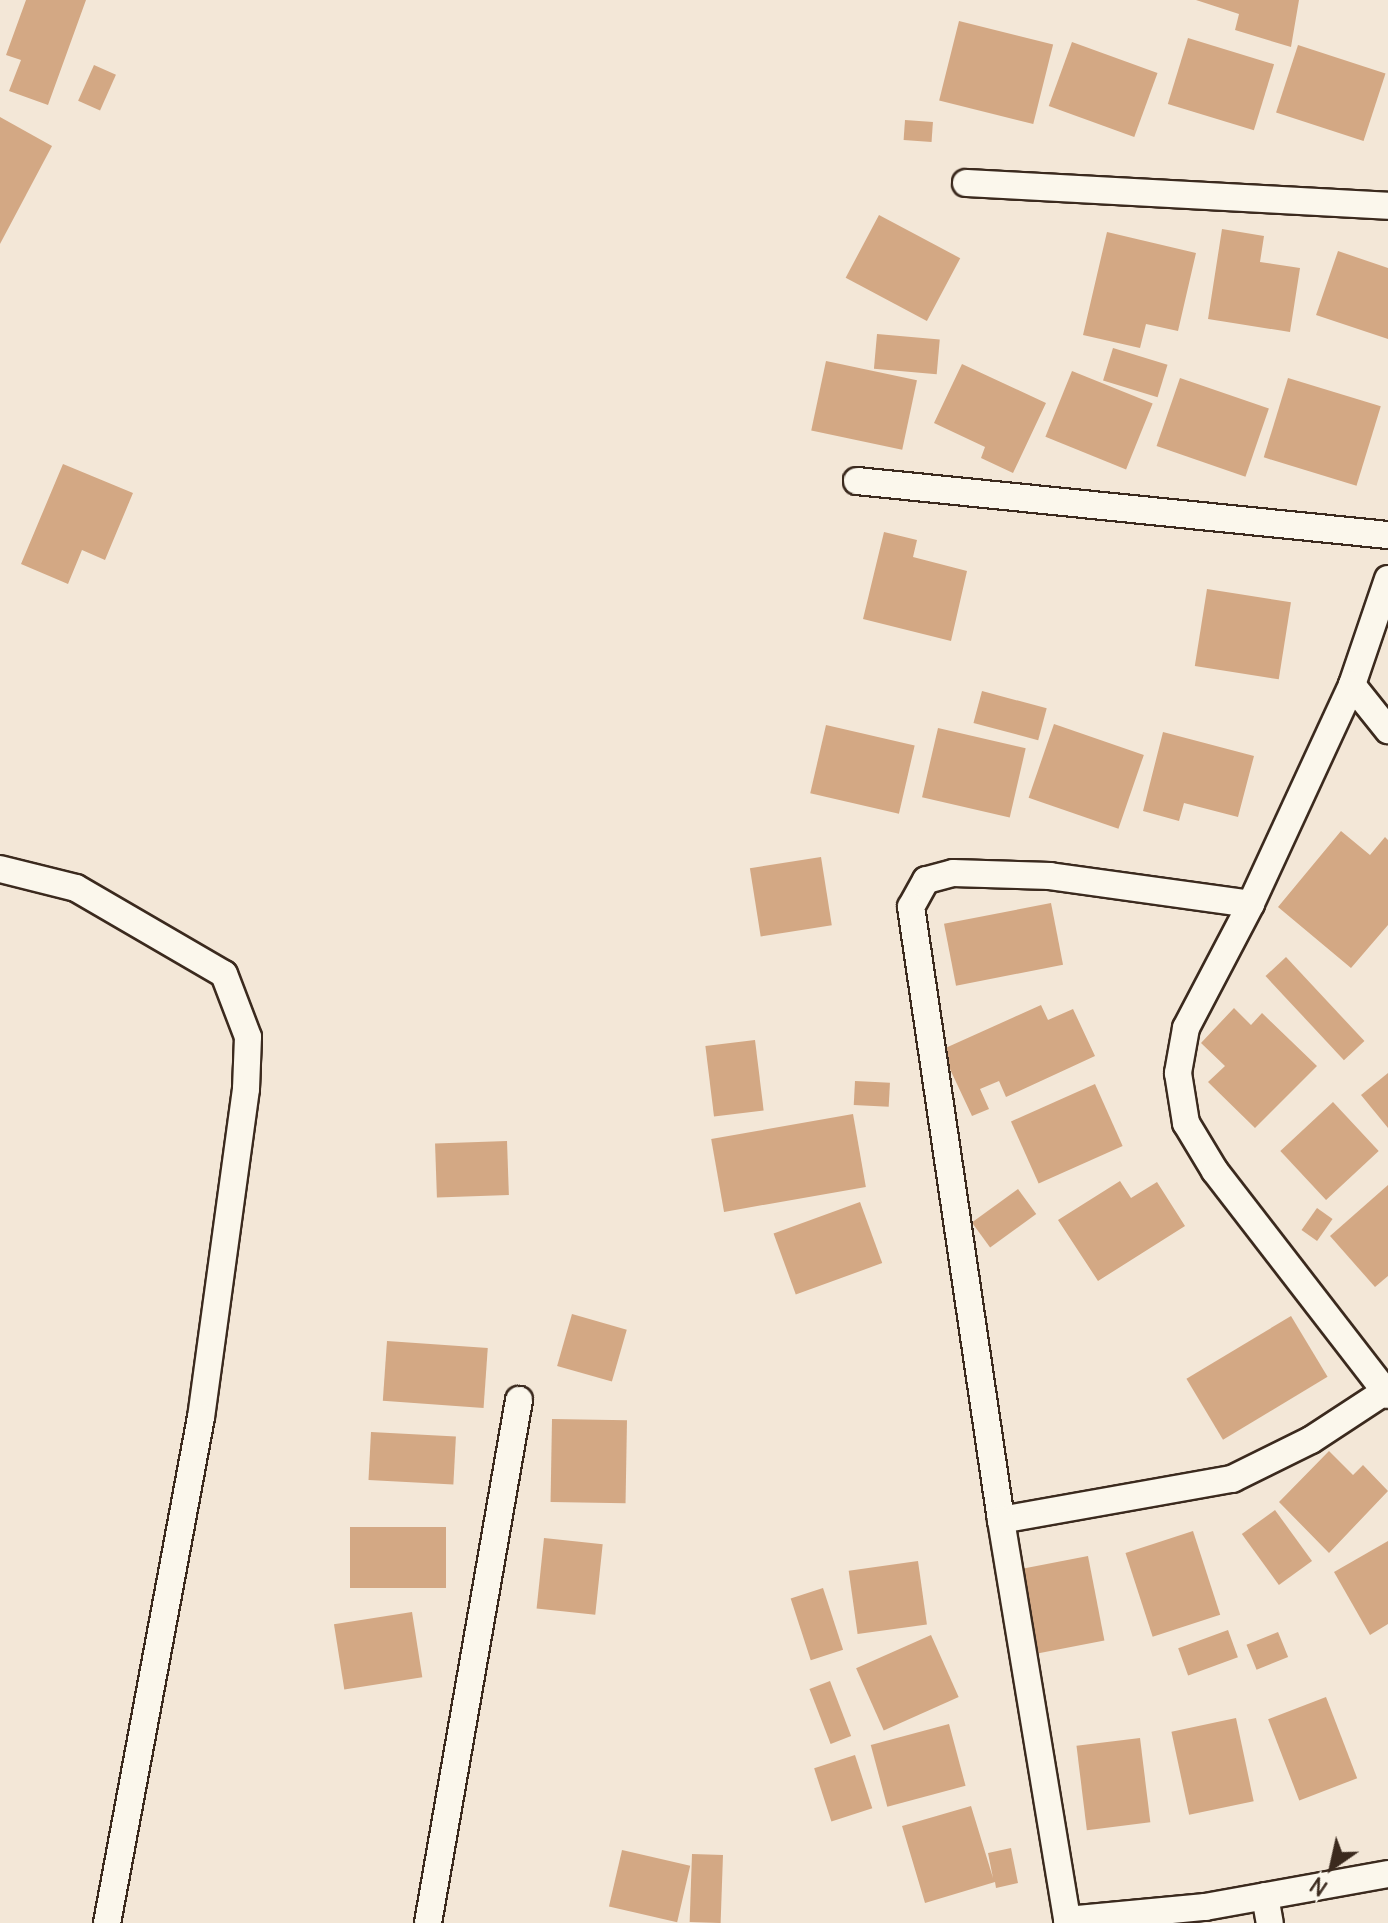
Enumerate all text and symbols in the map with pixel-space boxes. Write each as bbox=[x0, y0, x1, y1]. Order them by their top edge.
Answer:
north arrow bbox=[1292, 1827, 1372, 1907]
text: N bbox=[1304, 1871, 1333, 1903]

